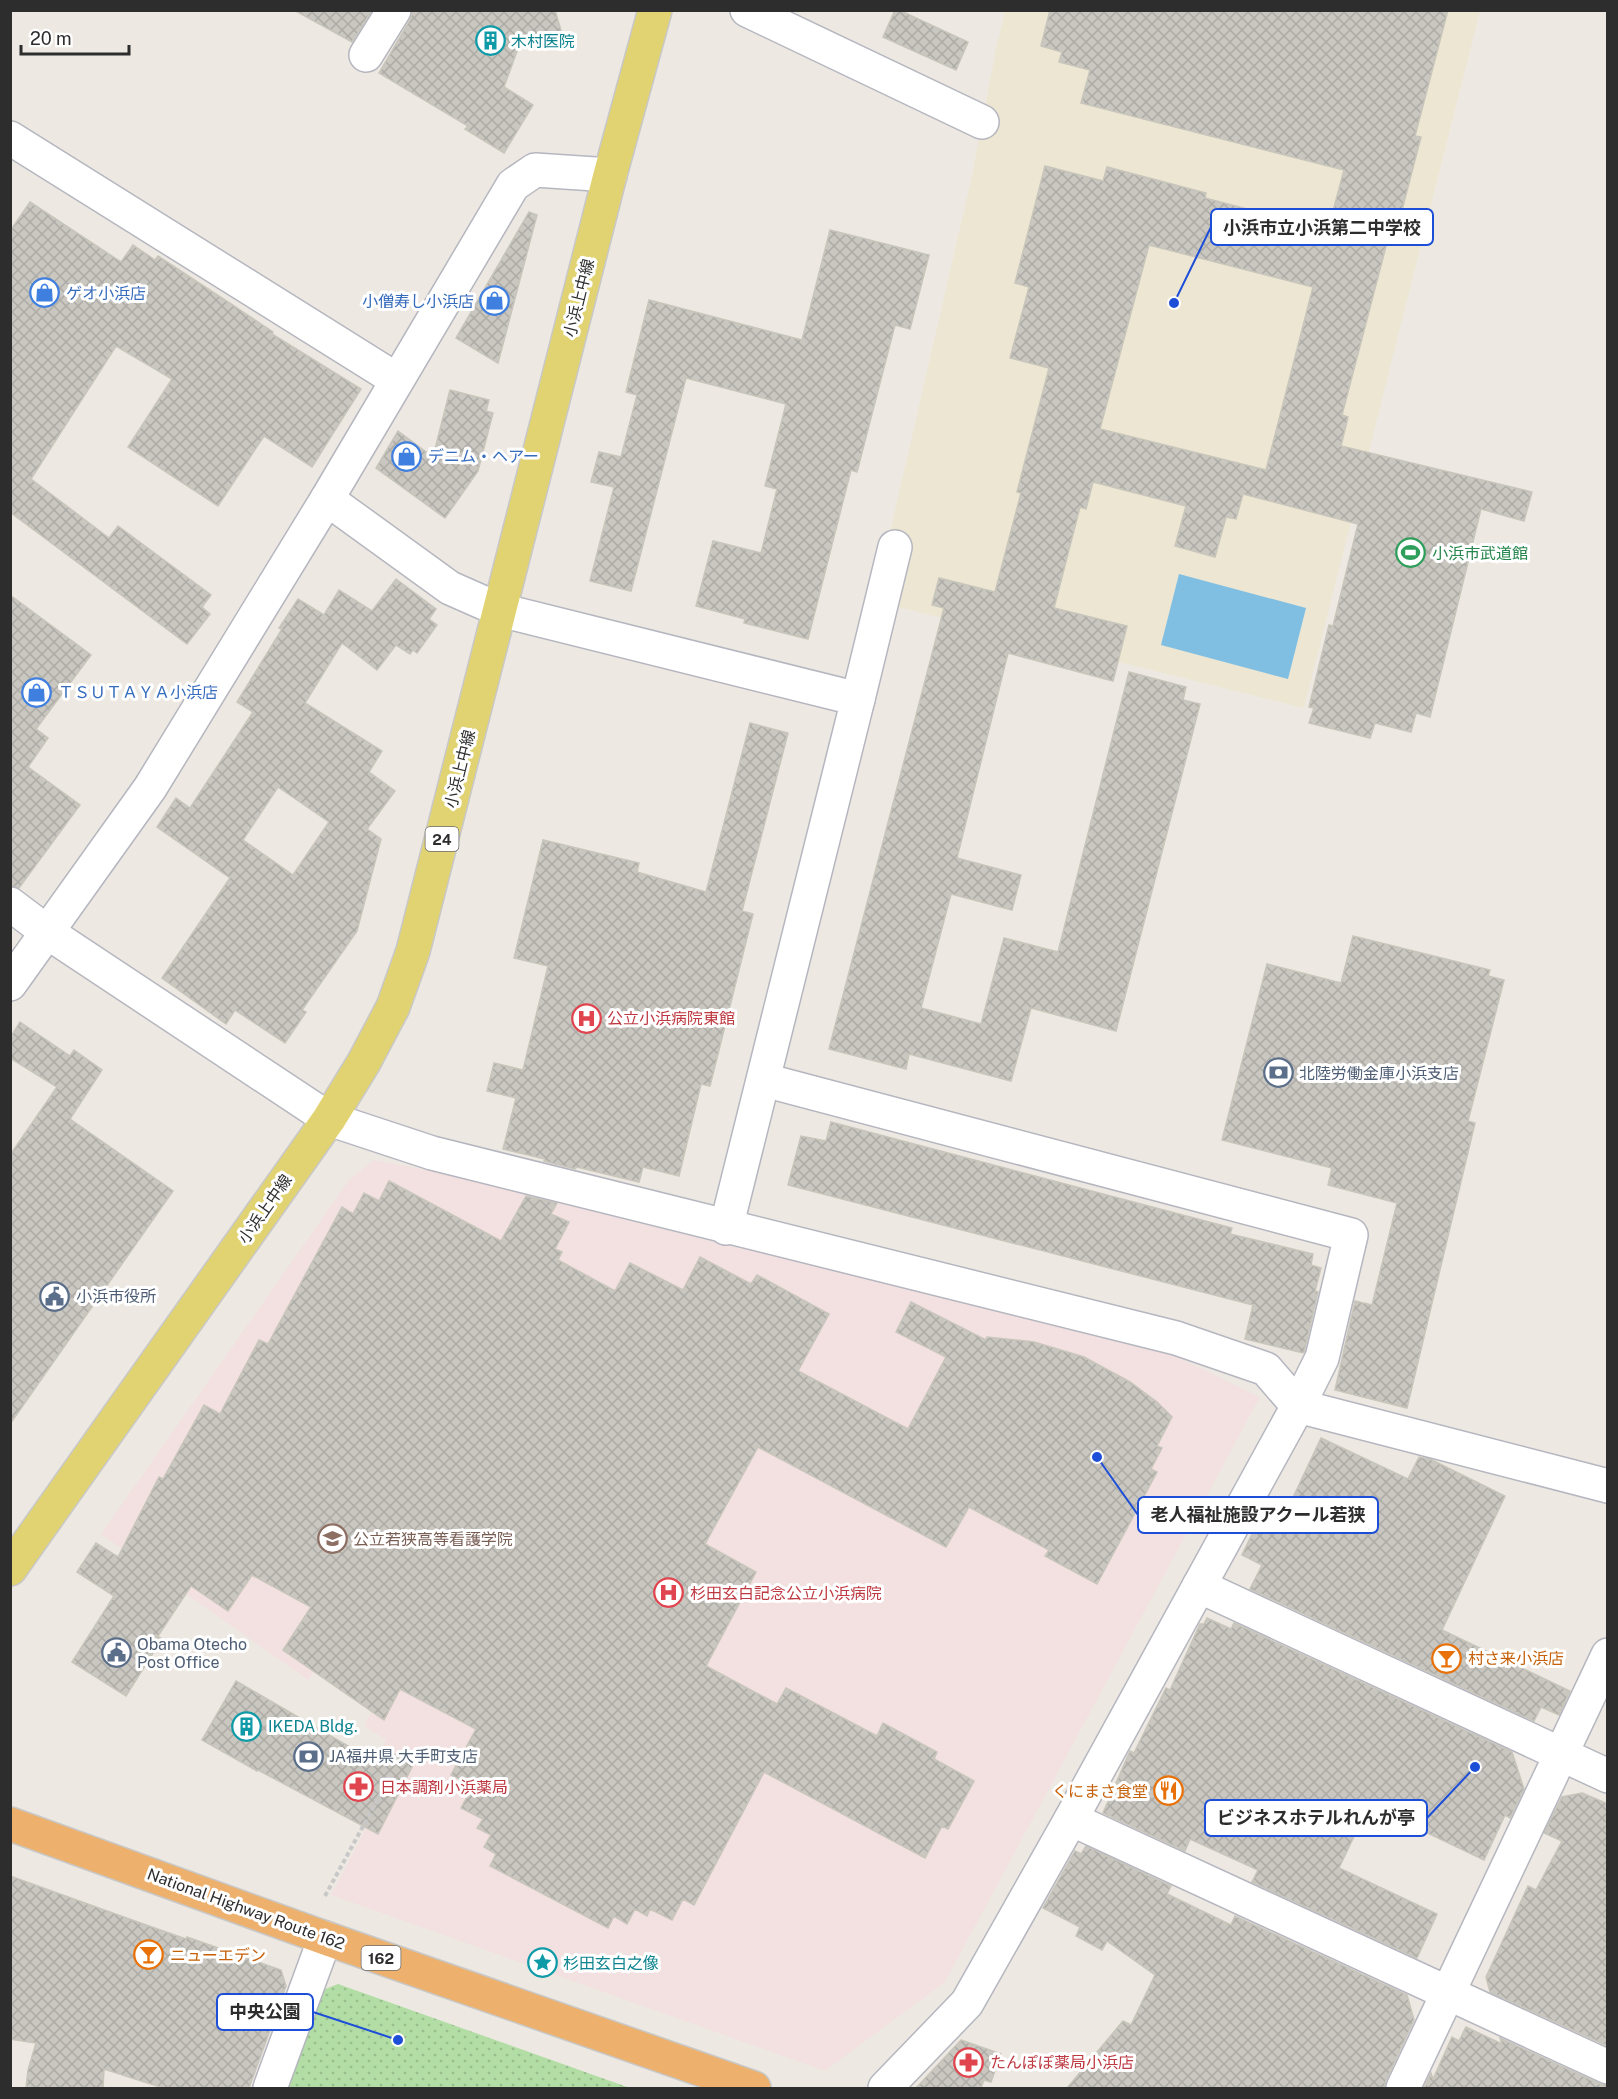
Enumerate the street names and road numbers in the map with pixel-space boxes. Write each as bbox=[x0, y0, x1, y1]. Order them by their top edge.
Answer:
street label: 小浜上中線 bbox=[560, 257, 598, 339]
street label: 小浜上中線 bbox=[441, 728, 479, 810]
road number: 24 bbox=[426, 827, 458, 851]
street label: 小浜上中線 bbox=[234, 1171, 296, 1247]
street label: National Highway Route 162 bbox=[145, 1864, 347, 1954]
road number: 162 bbox=[362, 1946, 400, 1970]

